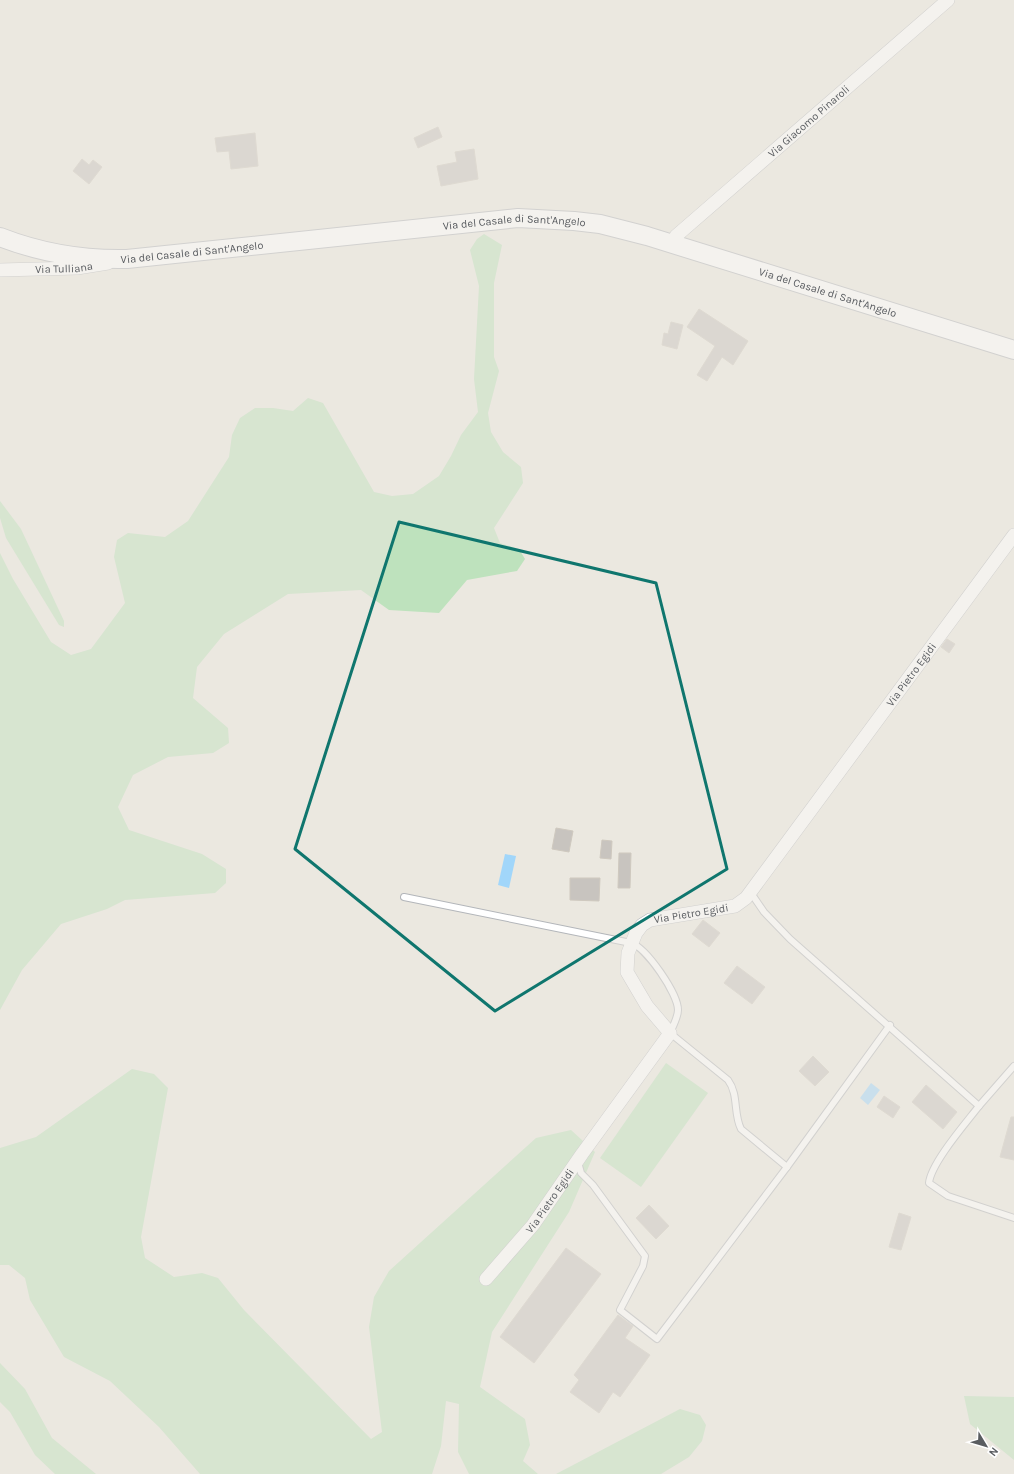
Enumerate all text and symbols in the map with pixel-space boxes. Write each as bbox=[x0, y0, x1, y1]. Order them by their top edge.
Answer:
street label: Via Giacomo Pinaroli bbox=[765, 83, 852, 160]
street label: Via del Casale di Sant'Angelo bbox=[442, 212, 586, 233]
street label: Via del Casale di Sant'Angelo bbox=[120, 239, 264, 266]
street label: Via Tulliana bbox=[35, 260, 94, 276]
street label: Via del Casale di Sant'Angelo bbox=[757, 265, 898, 320]
street label: Via Pietro Egidi bbox=[884, 641, 939, 709]
street label: Via Pietro Egidi bbox=[653, 901, 729, 926]
street label: Via Pietro Egidi bbox=[523, 1166, 577, 1236]
north arrow bbox=[966, 1426, 1006, 1466]
text: N bbox=[986, 1445, 1001, 1459]

